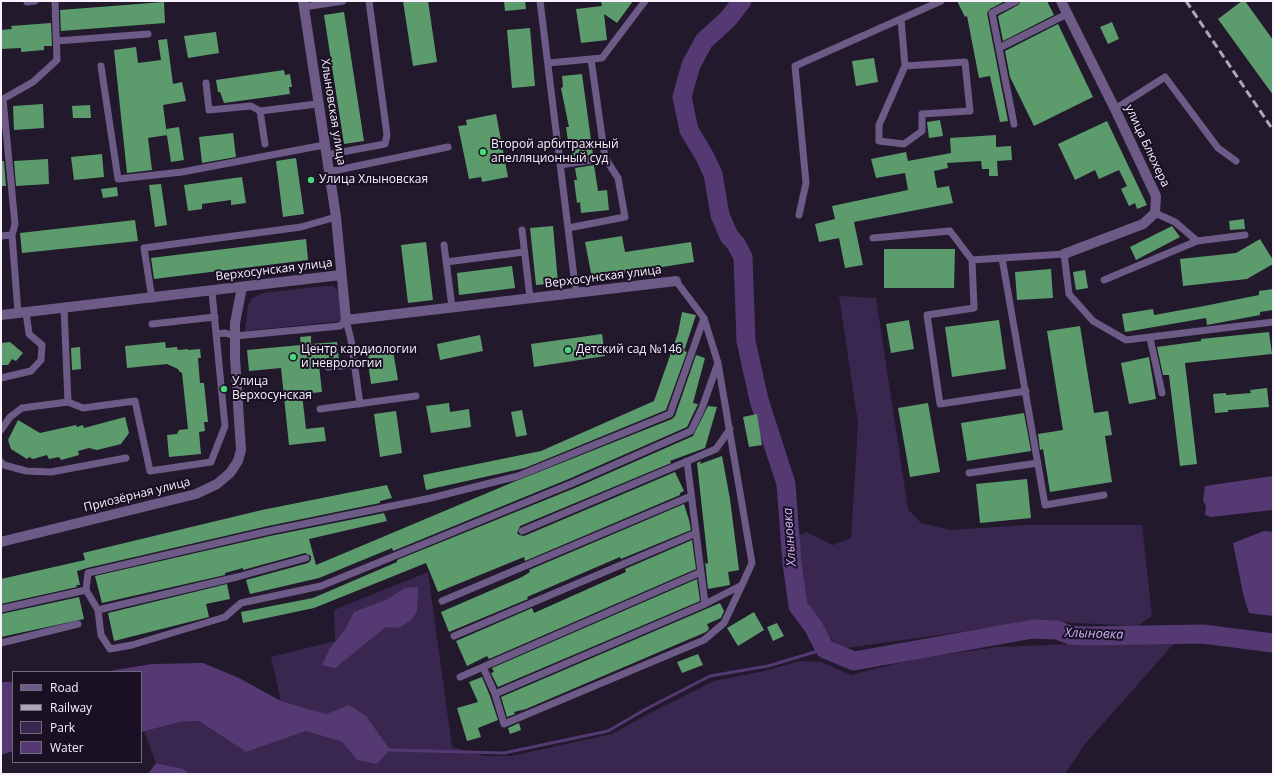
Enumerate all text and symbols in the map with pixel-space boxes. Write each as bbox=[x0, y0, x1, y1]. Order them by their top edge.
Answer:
street label: Хлыновская улица bbox=[317, 58, 349, 166]
street label: улица Блюхера bbox=[1122, 103, 1172, 189]
place label: Второй арбитражный апелляционный суд bbox=[491, 138, 619, 166]
marker: Второй арбитражный апелляционный суд bbox=[478, 147, 488, 157]
place label: Улица Хлыновская bbox=[319, 173, 428, 187]
marker: Улица Хлыновская bbox=[306, 175, 316, 185]
street label: Верхосунская улица bbox=[215, 256, 333, 284]
street label: Верхосунская улица bbox=[544, 263, 662, 291]
place label: Центр кардиологии и неврологии bbox=[301, 343, 417, 371]
place label: Детский сад №146 bbox=[576, 343, 682, 357]
marker: Детский сад №146 bbox=[563, 345, 573, 355]
marker: Центр кардиологии и неврологии bbox=[288, 352, 298, 362]
place label: Улица Верхосунская bbox=[232, 375, 312, 403]
marker: Улица Верхосунская bbox=[219, 384, 229, 394]
street label: Приозёрная улица bbox=[82, 475, 192, 515]
water label: Хлыновка bbox=[780, 507, 800, 567]
water label: Хлыновка bbox=[1064, 625, 1124, 643]
legend bbox=[12, 671, 142, 763]
text: Road bbox=[50, 679, 79, 696]
text: Railway bbox=[50, 699, 92, 716]
text: Park bbox=[50, 719, 75, 736]
text: Water bbox=[50, 739, 84, 756]

